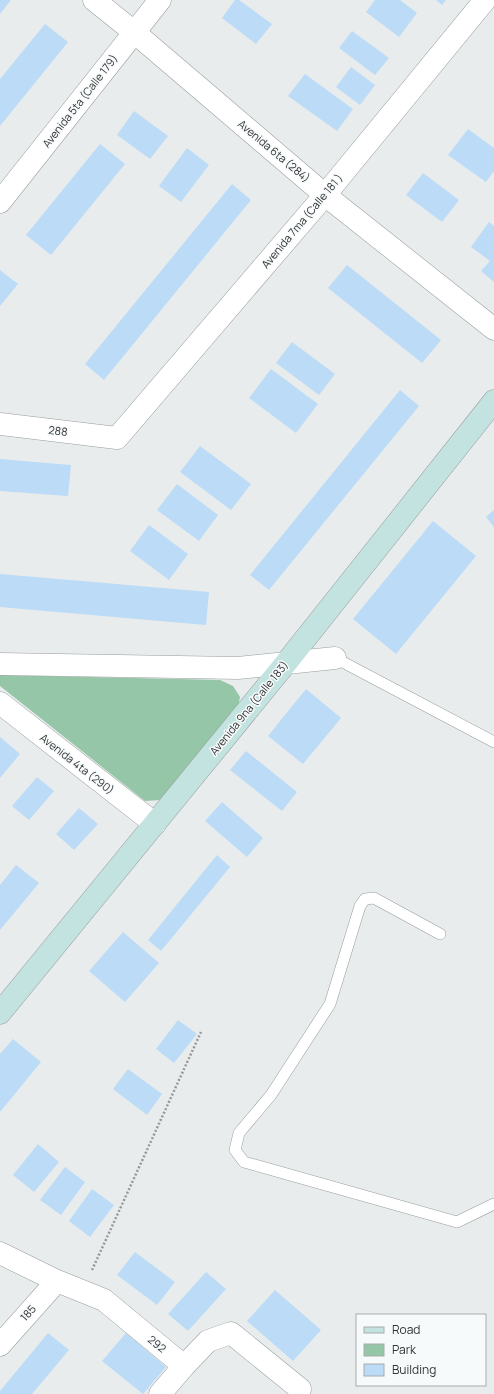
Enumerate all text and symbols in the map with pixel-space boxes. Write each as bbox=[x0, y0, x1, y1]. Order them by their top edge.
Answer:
street label: Avenida 5ta (Calle 179) bbox=[38, 51, 121, 150]
street label: Avenida 6ta (284) bbox=[235, 116, 314, 185]
street label: Avenida 7ma (Calle 181 ) bbox=[258, 170, 346, 271]
street label: 288 bbox=[48, 422, 68, 439]
street label: Avenida 9na (Calle 183) bbox=[206, 657, 291, 758]
street label: Avenida 4ta (290) bbox=[37, 730, 118, 797]
street label: 185 bbox=[16, 1301, 39, 1324]
legend bbox=[356, 1314, 486, 1386]
text: Road bbox=[392, 1321, 420, 1338]
street label: 292 bbox=[145, 1332, 170, 1356]
text: Park bbox=[392, 1341, 417, 1358]
text: Building bbox=[392, 1361, 436, 1378]

